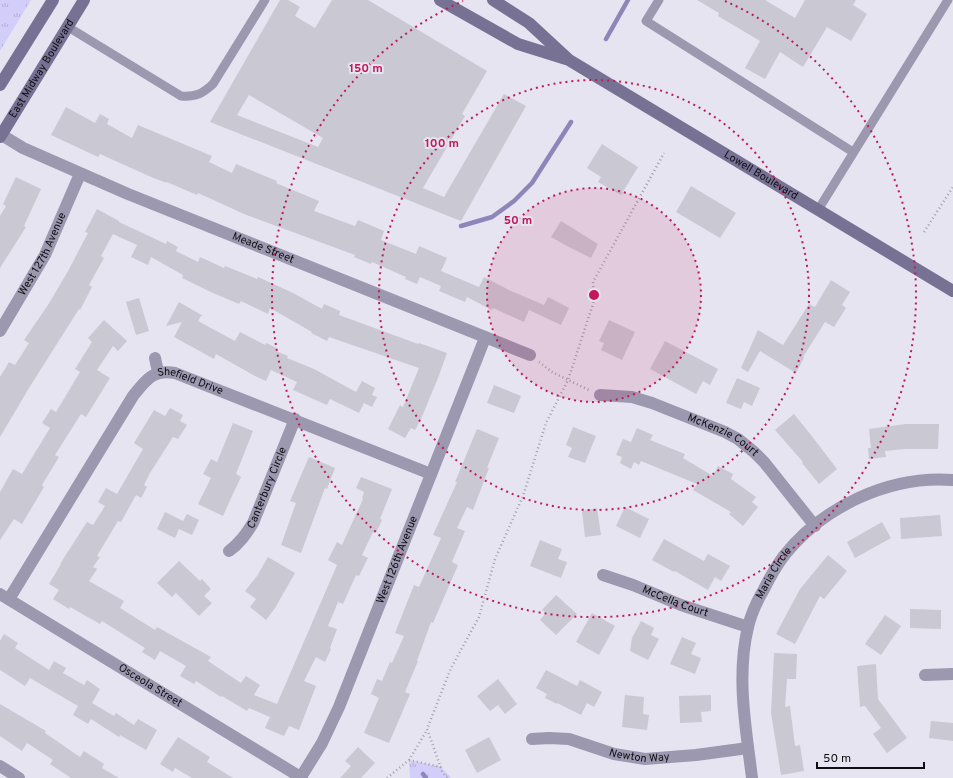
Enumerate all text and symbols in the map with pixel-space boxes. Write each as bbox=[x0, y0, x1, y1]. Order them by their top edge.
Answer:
street label: East Midway Boulevard bbox=[6, 17, 78, 121]
text: 150 m bbox=[349, 61, 383, 77]
text: 100 m bbox=[425, 136, 459, 152]
street label: Lowell Boulevard bbox=[721, 148, 800, 203]
street label: West 127th Avenue bbox=[15, 210, 70, 298]
text: 50 m bbox=[504, 213, 532, 229]
street label: Meade Street bbox=[230, 229, 296, 267]
centre of rings bbox=[587, 288, 601, 302]
street label: Shefield Drive bbox=[156, 365, 225, 398]
street label: McKenzie Court bbox=[685, 411, 761, 459]
street label: Canterbury Circle bbox=[244, 445, 290, 532]
street label: West 126th Avenue bbox=[374, 514, 421, 606]
street label: Maria Circle bbox=[753, 544, 795, 602]
street label: McCella Court bbox=[640, 583, 710, 620]
street label: Osceola Street bbox=[116, 661, 185, 710]
scale bar bbox=[817, 744, 924, 770]
street label: Newton Way bbox=[607, 746, 670, 766]
text: 50 m bbox=[823, 751, 851, 767]

